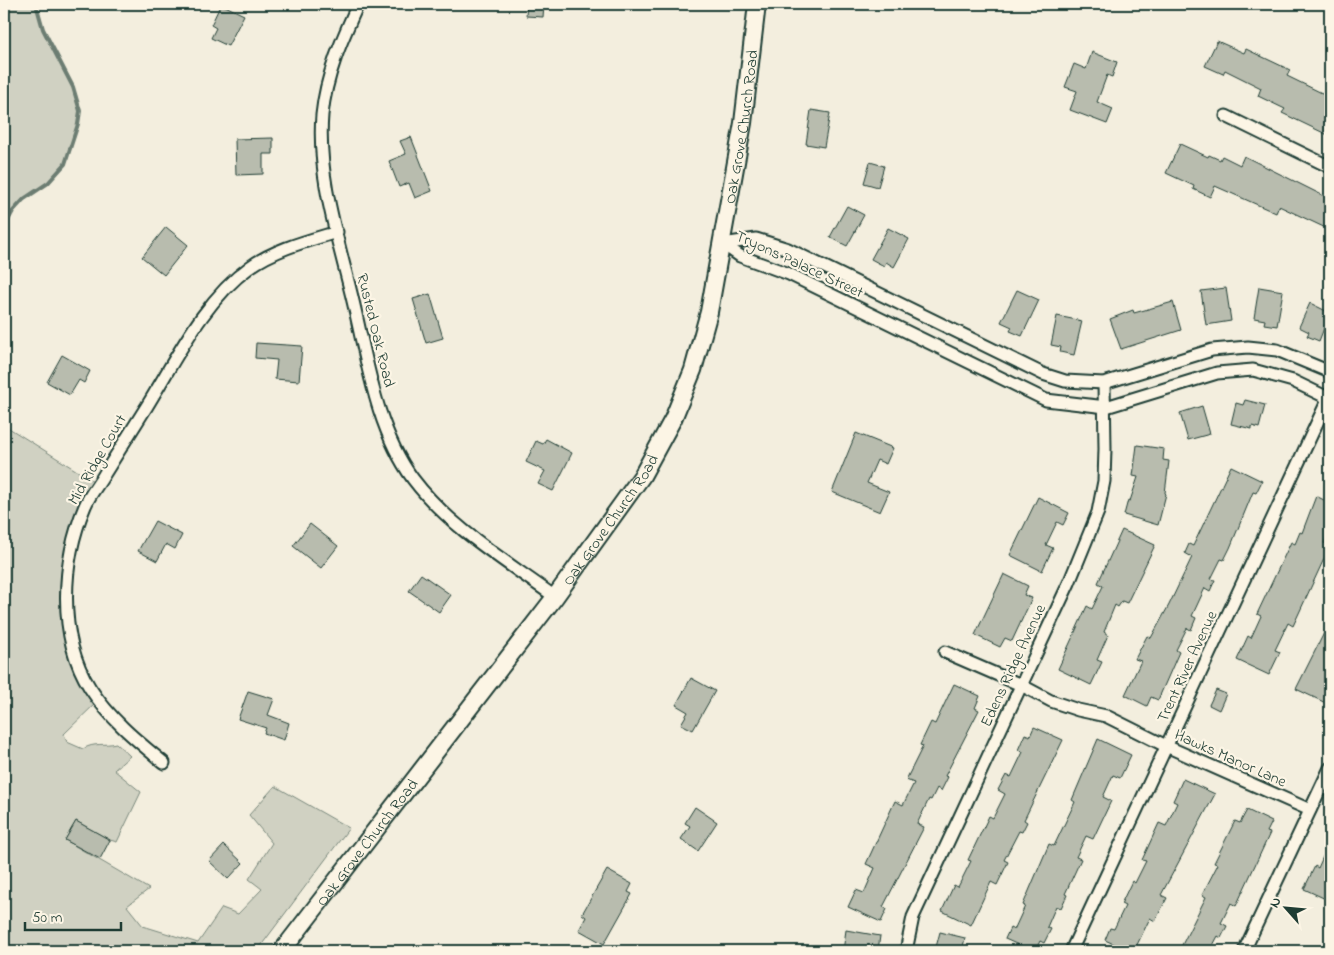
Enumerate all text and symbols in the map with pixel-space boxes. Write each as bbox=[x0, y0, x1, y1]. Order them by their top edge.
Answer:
street label: Oak Grove Church Road bbox=[719, 49, 766, 206]
street label: Tryons Palace Street bbox=[731, 225, 868, 305]
street label: Rusted Oak Road bbox=[349, 271, 401, 390]
street label: Mid Ridge Court bbox=[62, 410, 134, 510]
street label: Oak Grove Church Road bbox=[557, 450, 666, 591]
street label: Edens Ridge Avenue bbox=[975, 600, 1053, 731]
street label: Trent River Avenue bbox=[1151, 606, 1225, 727]
street label: Hawks Manor Lane bbox=[1170, 723, 1291, 795]
street label: Oak Grove Church Road bbox=[311, 774, 425, 912]
north arrow bbox=[1262, 882, 1312, 932]
text: N bbox=[1264, 894, 1287, 912]
scale bar bbox=[25, 900, 121, 932]
text: 50 m bbox=[32, 907, 63, 929]

